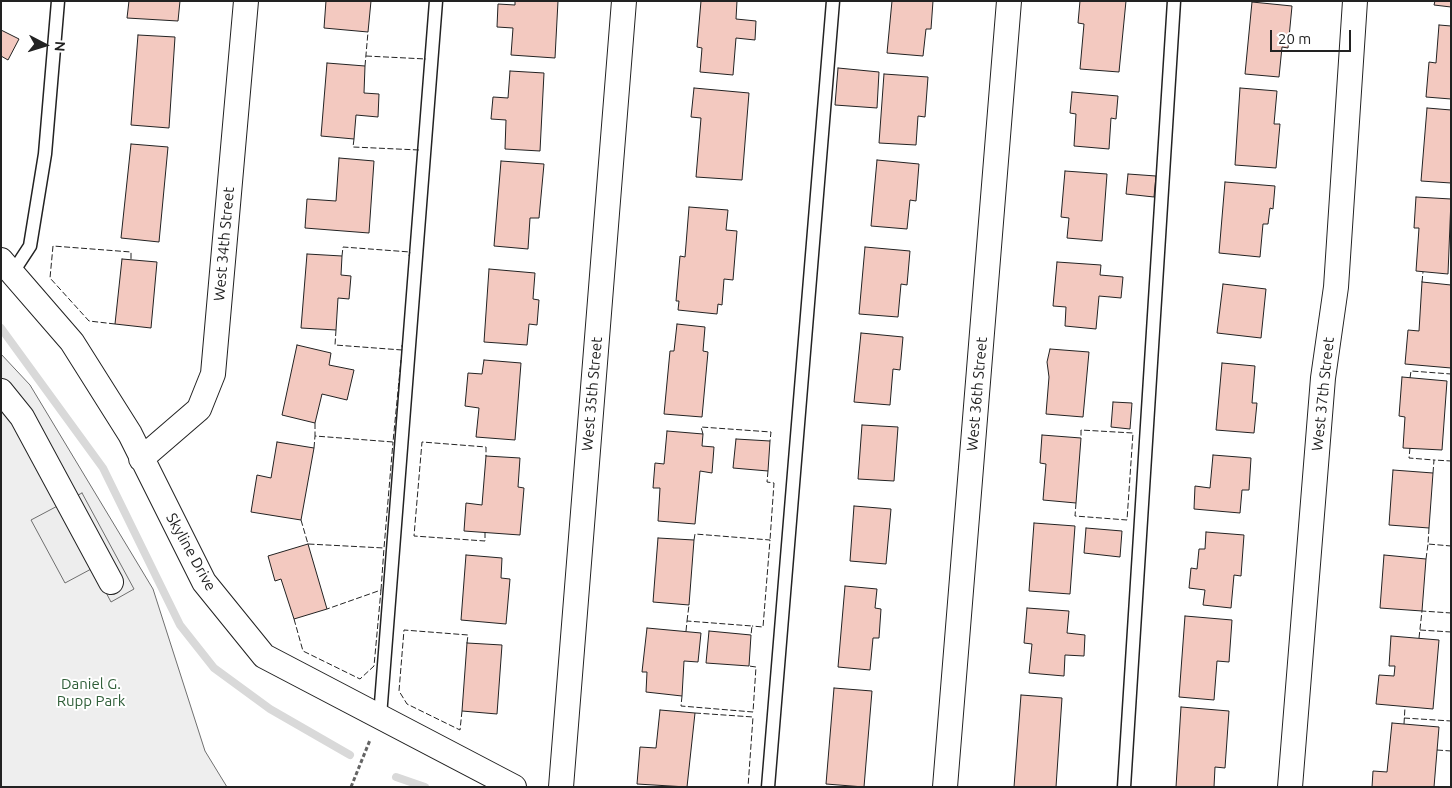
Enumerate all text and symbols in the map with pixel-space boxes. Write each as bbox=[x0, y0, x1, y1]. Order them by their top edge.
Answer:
north arrow bbox=[20, 20, 70, 70]
scale bar bbox=[1272, 20, 1353, 52]
text: 20 m bbox=[1278, 30, 1311, 47]
text: N bbox=[52, 40, 68, 52]
street label: West 34th Street bbox=[210, 186, 238, 302]
street label: West 35th Street bbox=[578, 336, 606, 452]
street label: West 36th Street bbox=[963, 336, 991, 452]
street label: West 37th Street bbox=[1308, 336, 1338, 452]
street label: Skyline Drive bbox=[162, 510, 220, 594]
park label: Daniel G. Rupp Park bbox=[57, 675, 125, 710]

